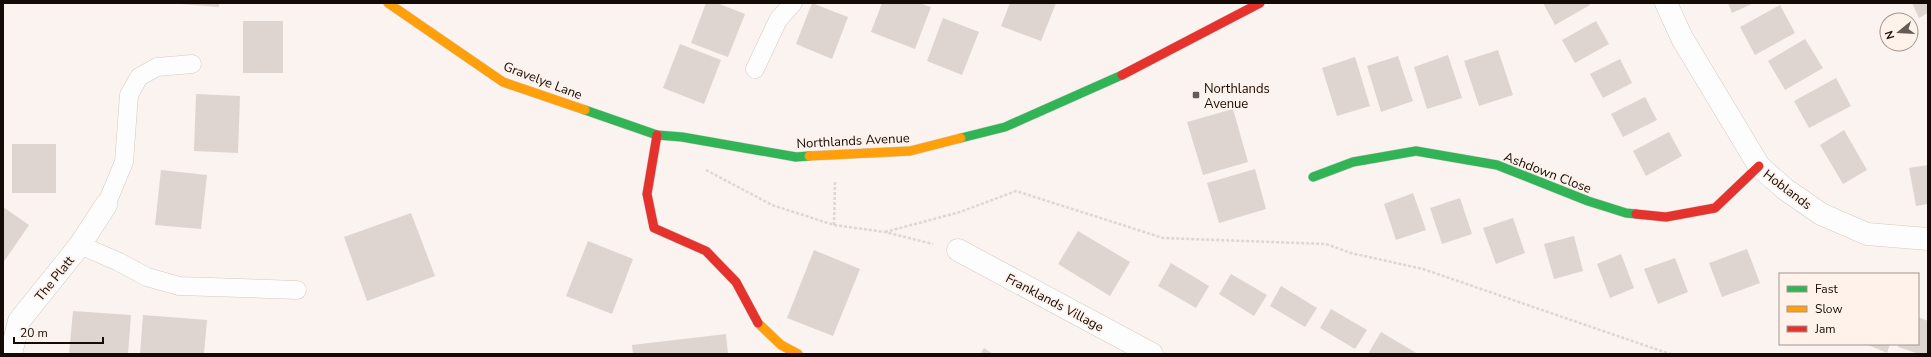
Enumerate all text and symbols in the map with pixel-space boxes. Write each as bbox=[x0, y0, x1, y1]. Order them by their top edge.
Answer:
north arrow bbox=[1879, 12, 1919, 52]
text: N bbox=[1882, 29, 1898, 41]
street label: Gravelye Lane bbox=[501, 58, 585, 104]
place label: Northlands Avenue bbox=[1204, 80, 1270, 113]
marker: Northlands Avenue bbox=[1191, 90, 1201, 100]
street label: Northlands Avenue bbox=[796, 129, 910, 153]
street label: Ashdown Close bbox=[1501, 148, 1594, 198]
street label: Hoblands bbox=[1759, 166, 1815, 214]
street label: The Platt bbox=[31, 252, 79, 305]
street label: Franklands Village bbox=[1002, 269, 1107, 336]
legend bbox=[1779, 273, 1919, 345]
text: Fast bbox=[1815, 281, 1838, 297]
text: Slow bbox=[1815, 301, 1843, 317]
scale bar bbox=[14, 319, 103, 345]
text: Jam bbox=[1814, 321, 1836, 337]
text: 20 m bbox=[20, 325, 48, 341]

